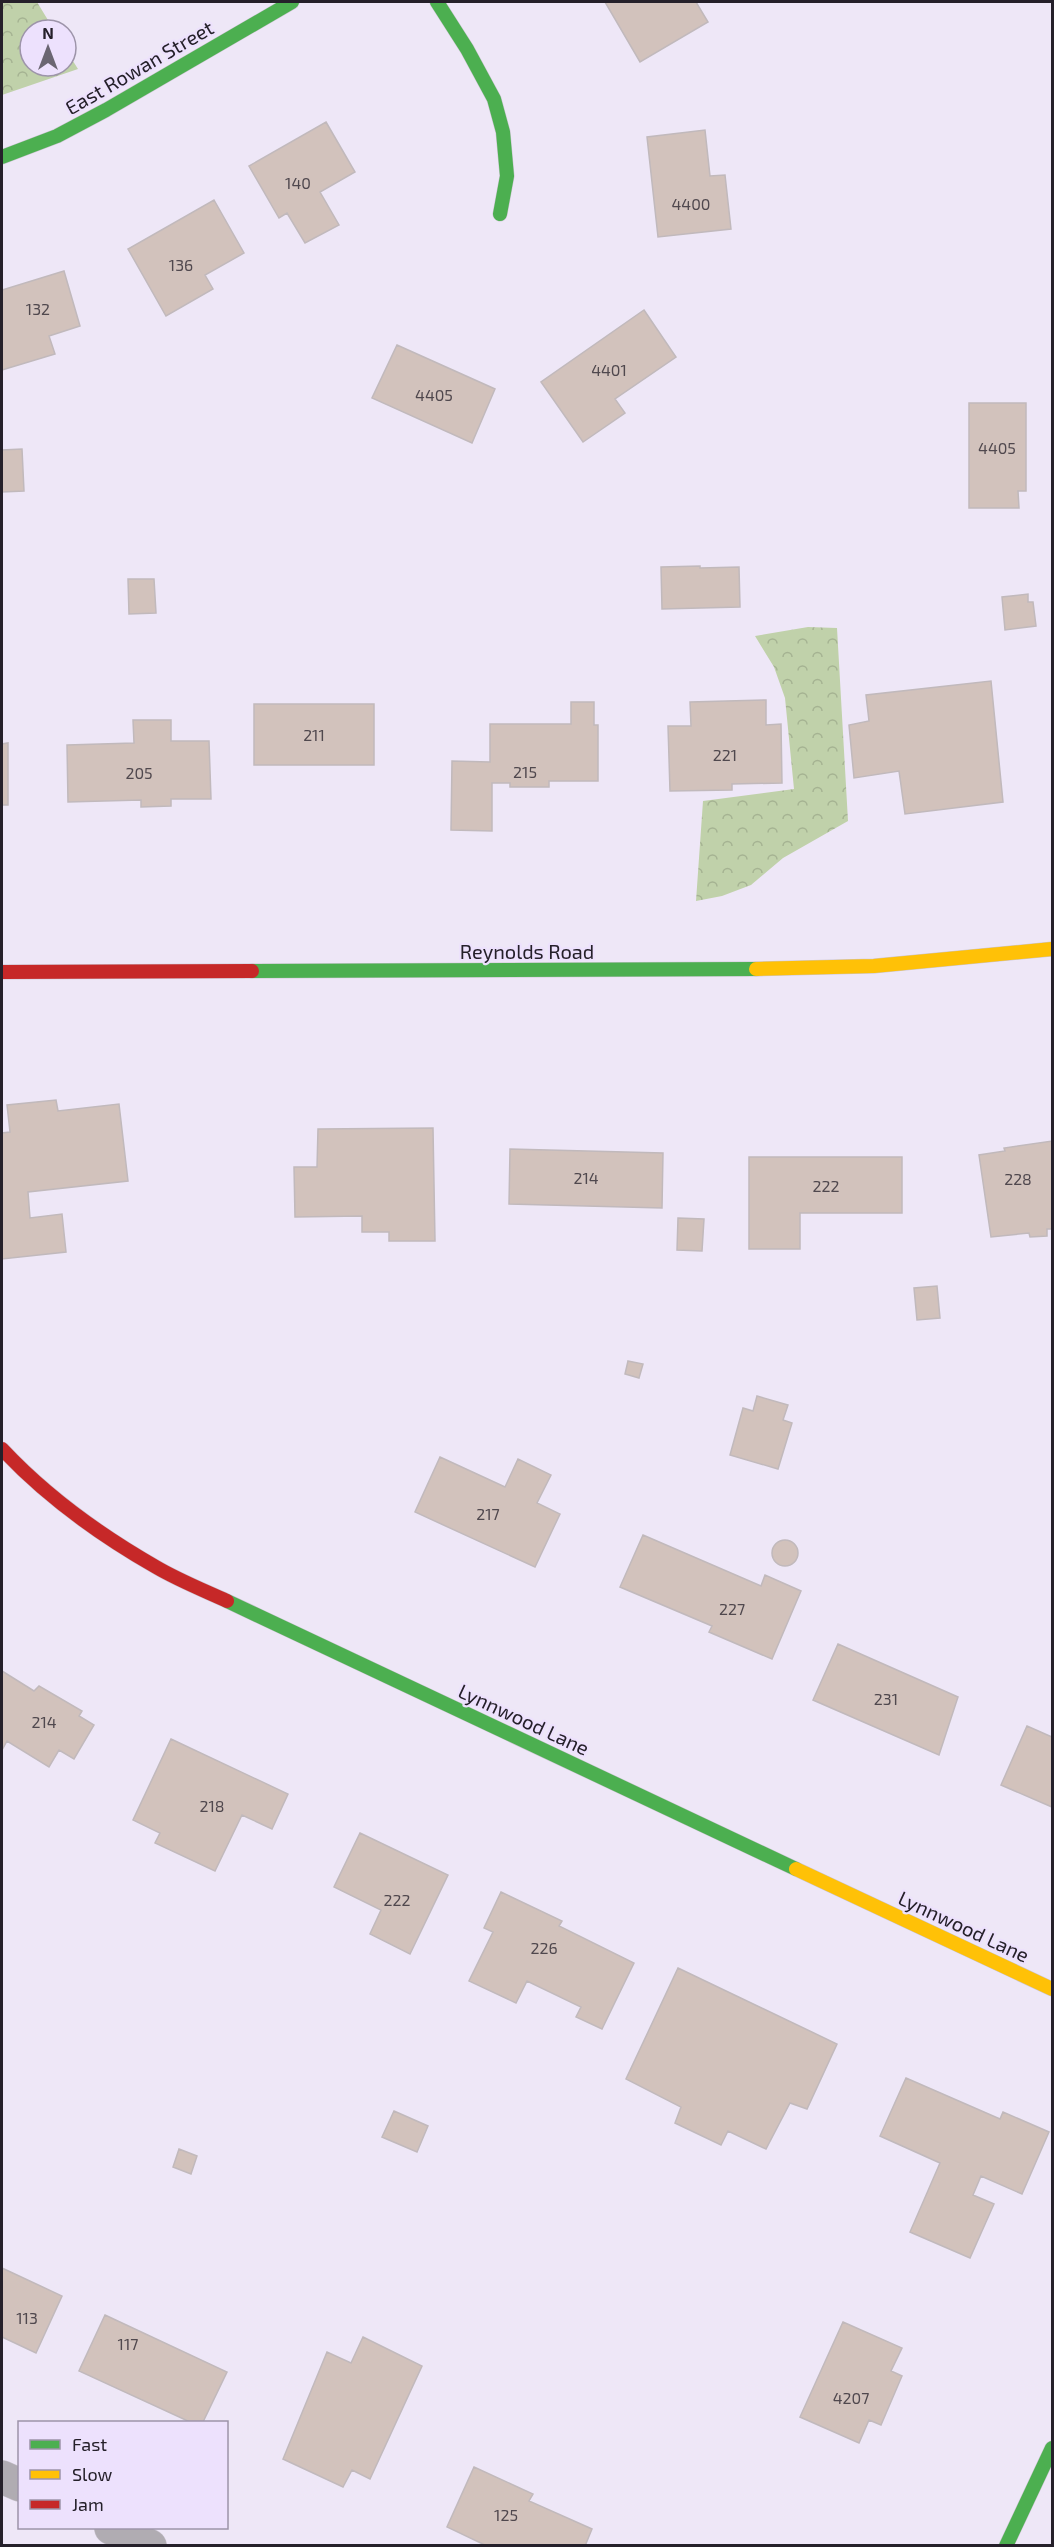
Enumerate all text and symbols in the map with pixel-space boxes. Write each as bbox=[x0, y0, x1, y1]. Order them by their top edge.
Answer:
street label: East Rowan Street bbox=[61, 15, 218, 119]
north arrow bbox=[18, 18, 78, 78]
text: N bbox=[42, 23, 54, 42]
house number: 140 bbox=[285, 173, 311, 192]
house number: 4400 bbox=[672, 194, 710, 213]
house number: 136 bbox=[169, 255, 193, 274]
house number: 132 bbox=[26, 299, 50, 318]
house number: 4401 bbox=[591, 360, 627, 379]
house number: 4405 bbox=[415, 385, 453, 404]
house number: 4405 bbox=[978, 438, 1016, 457]
house number: 211 bbox=[303, 725, 325, 744]
house number: 221 bbox=[713, 745, 737, 764]
house number: 215 bbox=[513, 762, 537, 781]
house number: 205 bbox=[125, 763, 153, 782]
street label: Reynolds Road bbox=[460, 939, 594, 963]
house number: 214 bbox=[573, 1168, 599, 1187]
house number: 228 bbox=[1004, 1169, 1032, 1188]
house number: 222 bbox=[813, 1176, 839, 1195]
house number: 217 bbox=[476, 1504, 500, 1523]
house number: 227 bbox=[719, 1599, 745, 1618]
street label: Lynnwood Lane bbox=[455, 1678, 593, 1760]
house number: 231 bbox=[874, 1689, 898, 1708]
house number: 214 bbox=[31, 1712, 57, 1731]
house number: 218 bbox=[199, 1796, 225, 1815]
street label: Lynnwood Lane bbox=[895, 1885, 1033, 1967]
house number: 222 bbox=[384, 1890, 410, 1909]
house number: 226 bbox=[530, 1938, 558, 1957]
house number: 113 bbox=[16, 2308, 38, 2327]
house number: 117 bbox=[118, 2334, 138, 2353]
house number: 4207 bbox=[833, 2388, 869, 2407]
legend bbox=[18, 2421, 228, 2529]
text: Fast bbox=[72, 2433, 107, 2455]
text: Slow bbox=[72, 2463, 113, 2485]
text: Jam bbox=[72, 2493, 104, 2515]
house number: 125 bbox=[494, 2505, 518, 2524]

